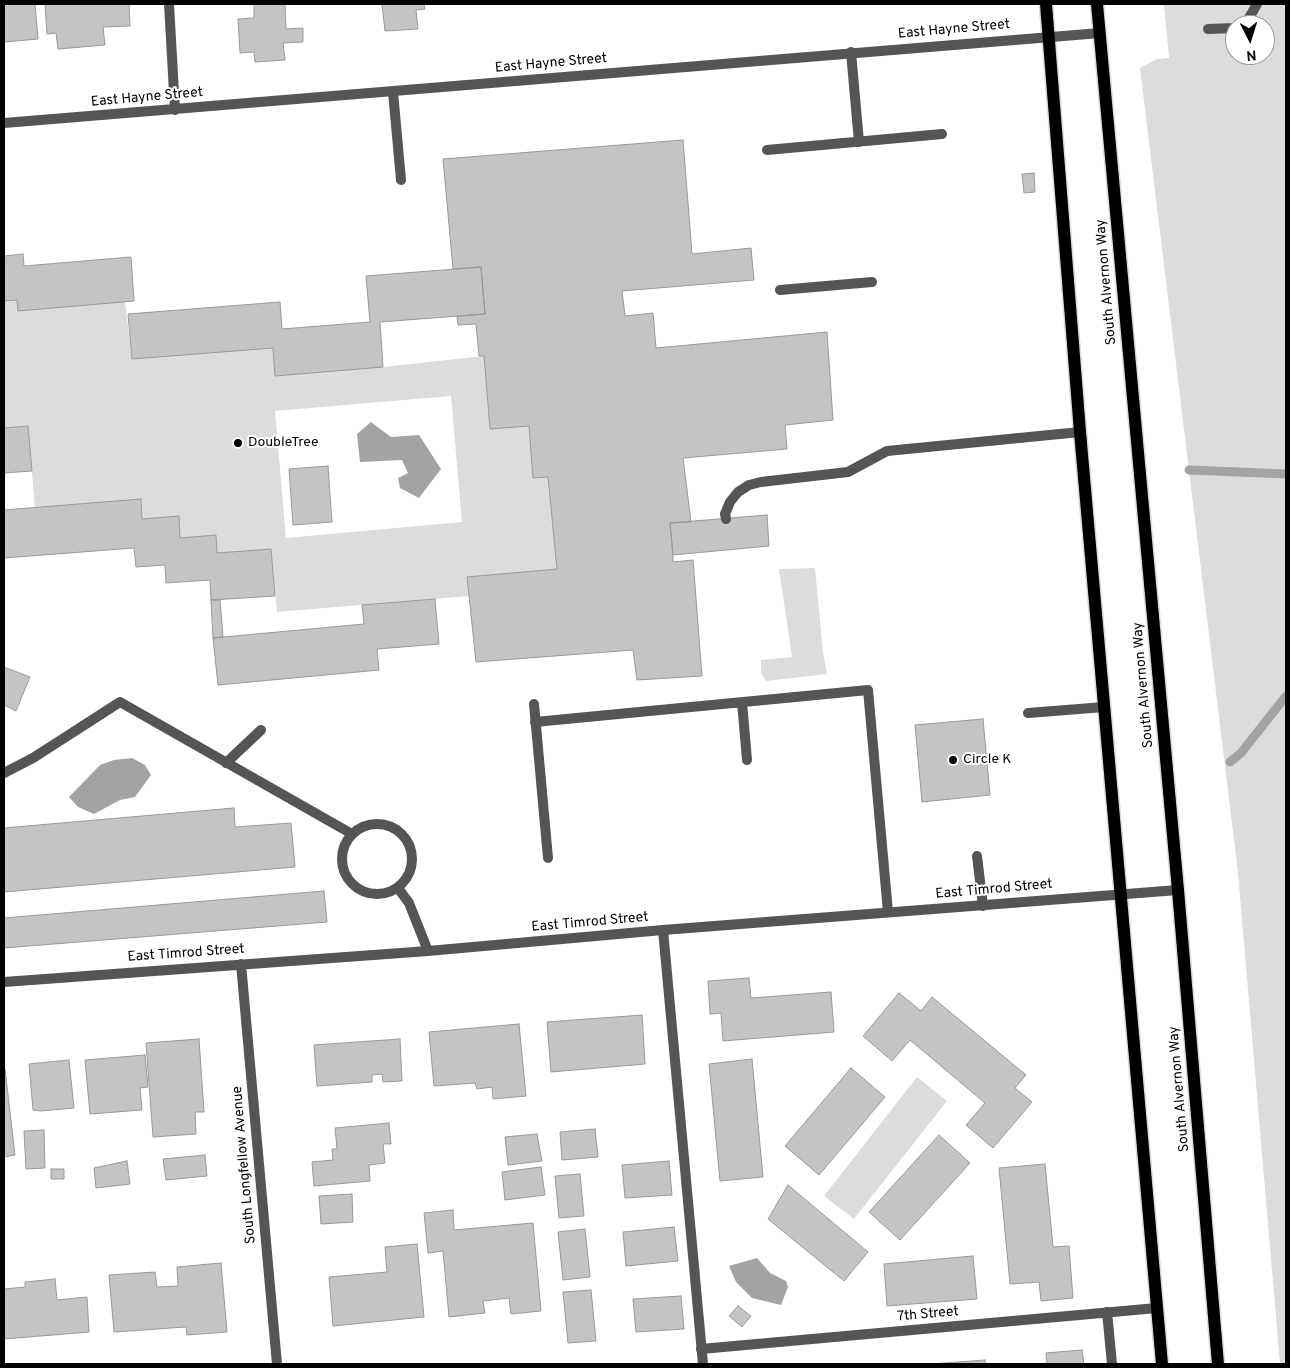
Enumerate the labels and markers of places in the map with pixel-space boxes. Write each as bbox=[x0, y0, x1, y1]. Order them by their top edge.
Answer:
place label: DoubleTree bbox=[248, 435, 319, 451]
marker: DoubleTree bbox=[232, 437, 244, 449]
place label: Circle K bbox=[963, 752, 1011, 768]
marker: Circle K bbox=[947, 754, 959, 766]

